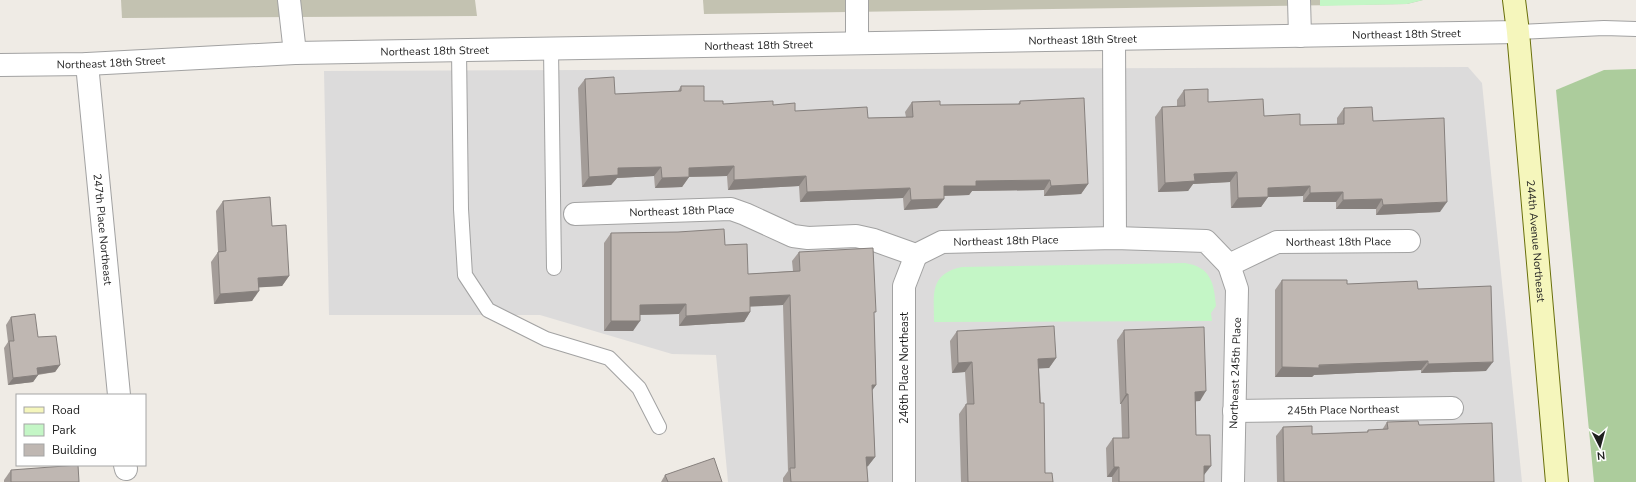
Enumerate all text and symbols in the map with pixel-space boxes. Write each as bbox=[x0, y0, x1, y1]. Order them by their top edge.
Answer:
street label: Northeast 18th Street bbox=[1352, 26, 1461, 43]
street label: Northeast 18th Street bbox=[1028, 32, 1137, 48]
street label: Northeast 18th Street bbox=[704, 37, 813, 54]
street label: Northeast 18th Street bbox=[380, 43, 489, 60]
street label: Northeast 18th Street bbox=[57, 53, 166, 72]
street label: 247th Place Northeast bbox=[90, 173, 115, 286]
street label: 244th Avenue Northeast bbox=[1523, 179, 1548, 303]
street label: Northeast 18th Place bbox=[629, 202, 737, 220]
street label: Northeast 18th Place bbox=[953, 232, 1059, 250]
street label: Northeast 18th Place bbox=[1286, 234, 1391, 250]
street label: 246th Place Northeast bbox=[897, 312, 912, 424]
street label: Northeast 245th Place bbox=[1226, 317, 1245, 429]
legend bbox=[16, 394, 146, 466]
text: Road bbox=[52, 402, 80, 418]
street label: 245th Place Northeast bbox=[1287, 402, 1399, 418]
text: Park bbox=[52, 422, 77, 438]
north arrow bbox=[1580, 426, 1620, 466]
text: Building bbox=[52, 442, 97, 458]
text: N bbox=[1596, 448, 1606, 463]

